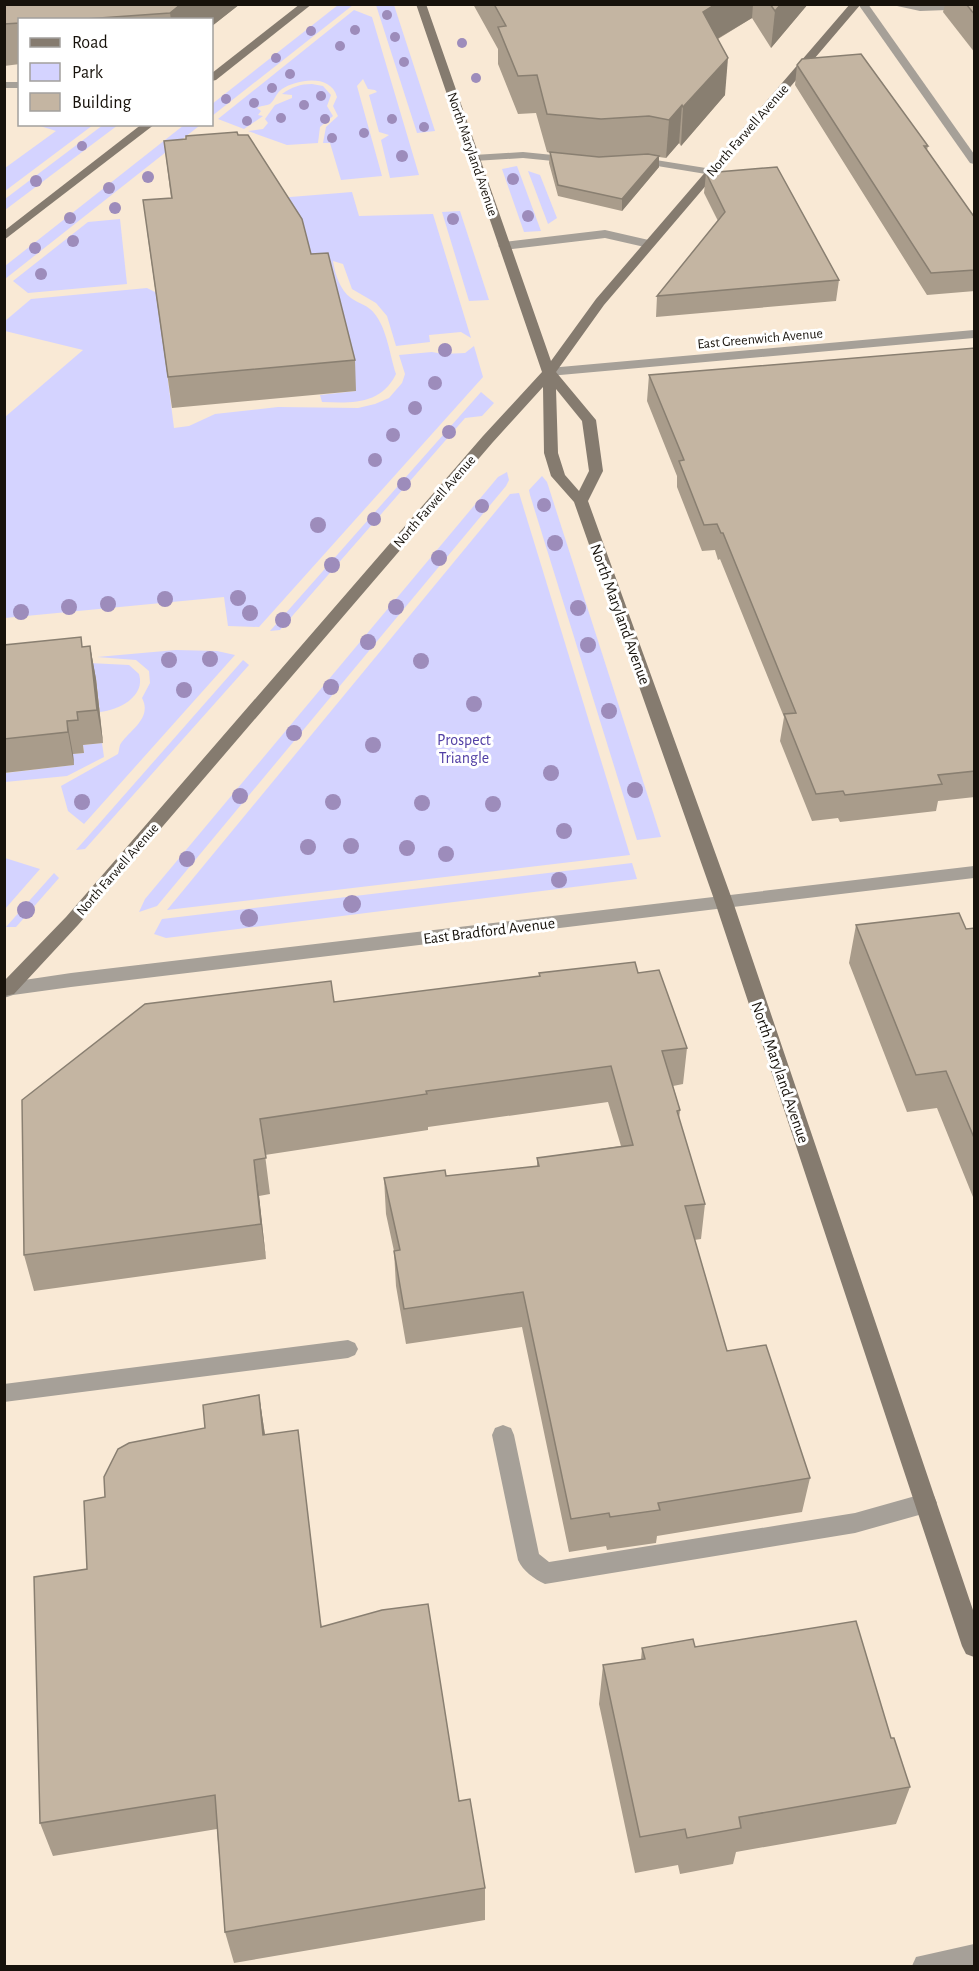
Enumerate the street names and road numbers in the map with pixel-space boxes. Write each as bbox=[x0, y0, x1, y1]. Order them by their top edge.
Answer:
street label: North Farwell Avenue bbox=[704, 82, 791, 179]
street label: North Maryland Avenue bbox=[444, 91, 500, 218]
street label: East Greenwich Avenue bbox=[697, 327, 823, 351]
street label: North Farwell Avenue bbox=[391, 453, 478, 550]
street label: North Maryland Avenue bbox=[586, 542, 653, 687]
street label: North Farwell Avenue bbox=[74, 821, 161, 918]
street label: East Bradford Avenue bbox=[422, 915, 556, 947]
street label: North Maryland Avenue bbox=[747, 1000, 812, 1145]

